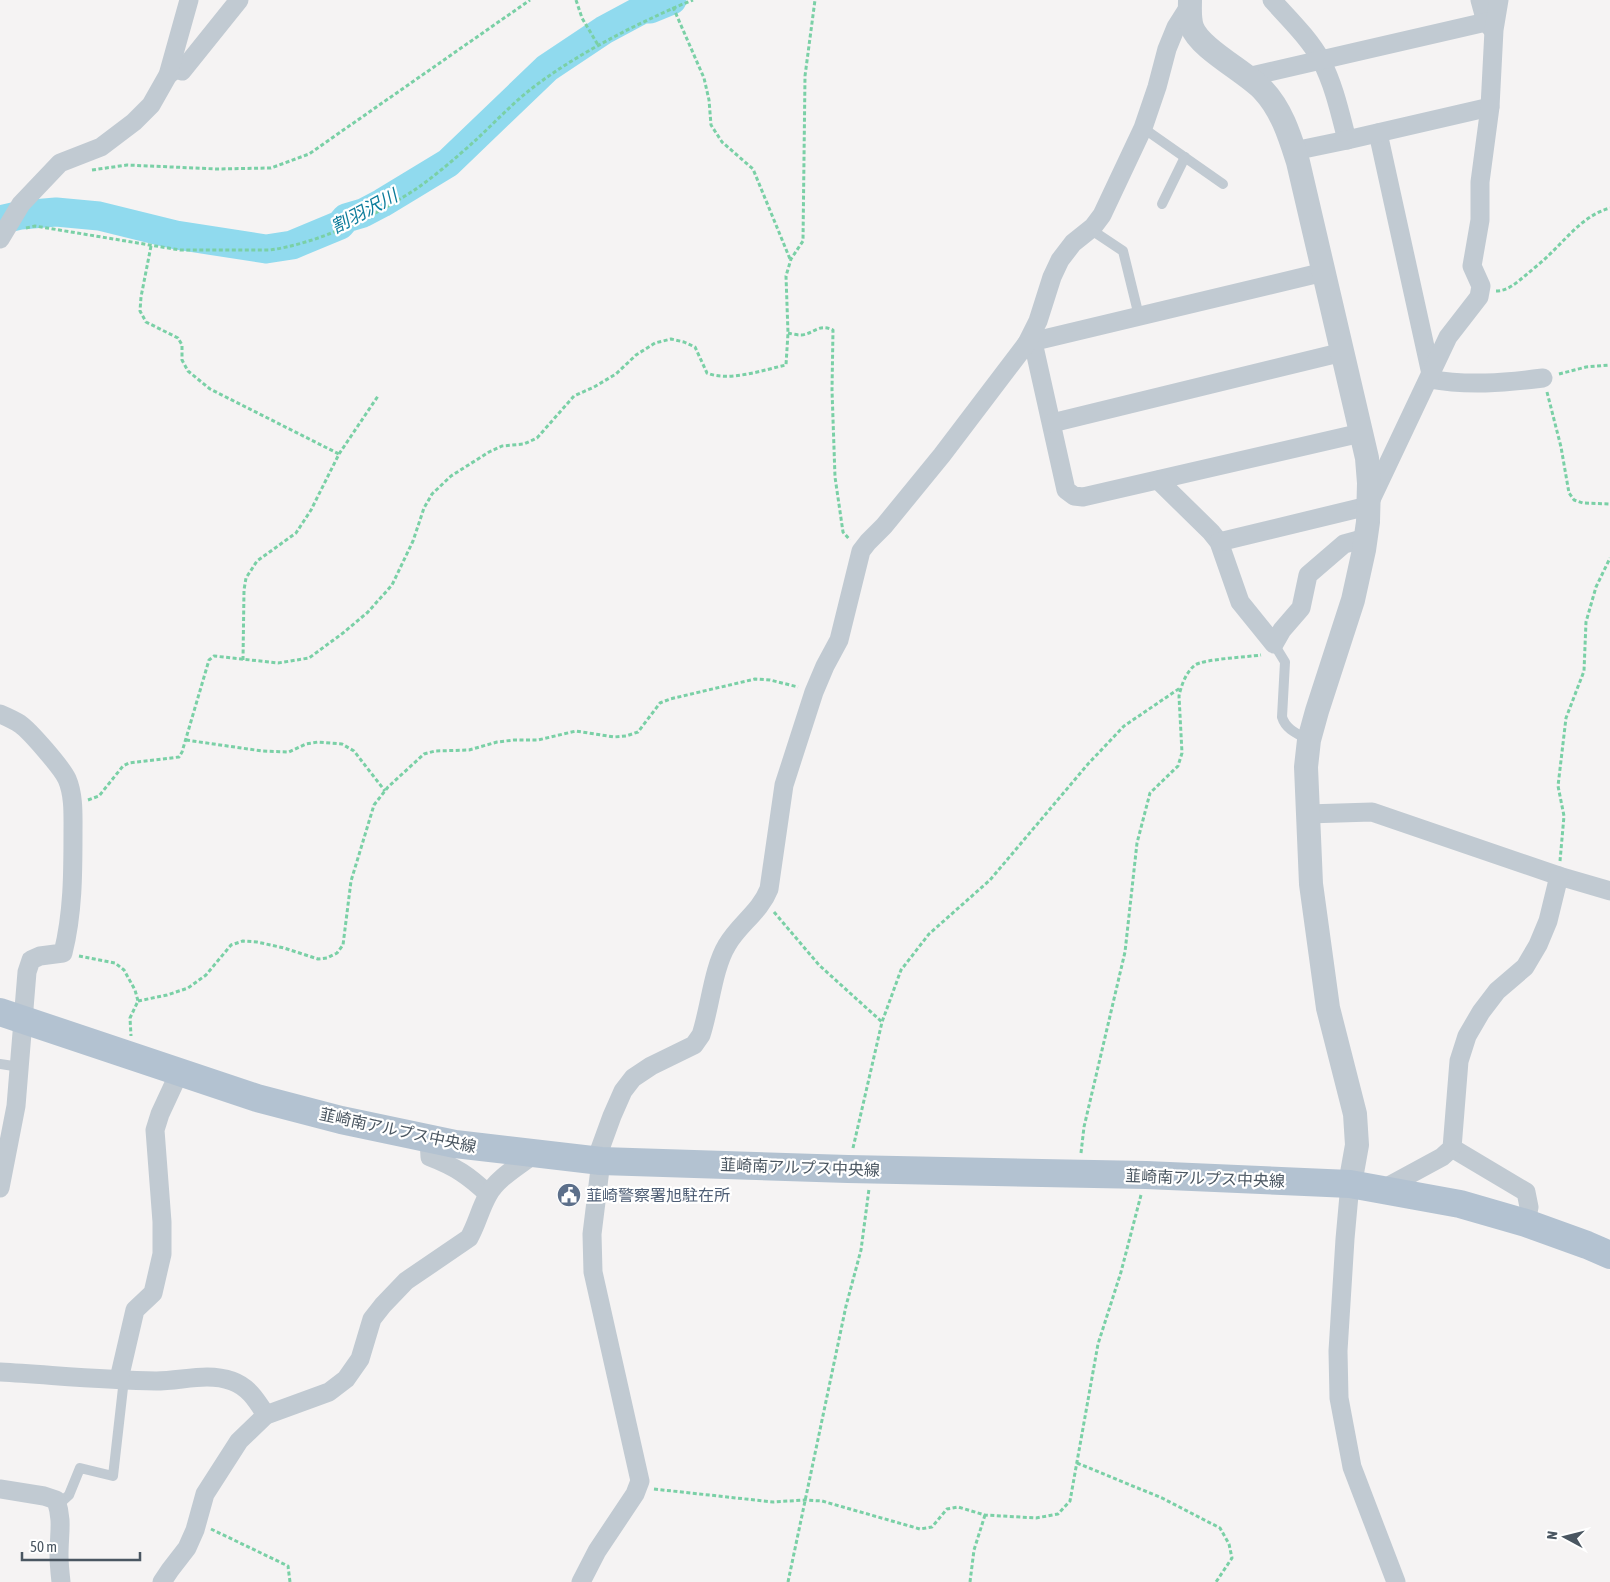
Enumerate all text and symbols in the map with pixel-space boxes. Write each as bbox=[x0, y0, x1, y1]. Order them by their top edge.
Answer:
water label: 割羽沢川 bbox=[327, 184, 402, 237]
street label: 韮崎南アルプス中央線 bbox=[318, 1105, 478, 1155]
street label: 韮崎南アルプス中央線 bbox=[720, 1155, 880, 1179]
street label: 韮崎南アルプス中央線 bbox=[1125, 1166, 1285, 1190]
public building icon: 韮崎警察署旭駐在所 bbox=[556, 1182, 582, 1208]
place label: 韮崎警察署旭駐在所 bbox=[586, 1186, 730, 1204]
north arrow bbox=[1540, 1512, 1590, 1562]
scale bar bbox=[22, 1530, 140, 1562]
text: N bbox=[1544, 1530, 1561, 1540]
text: 50 m bbox=[30, 1538, 57, 1555]

